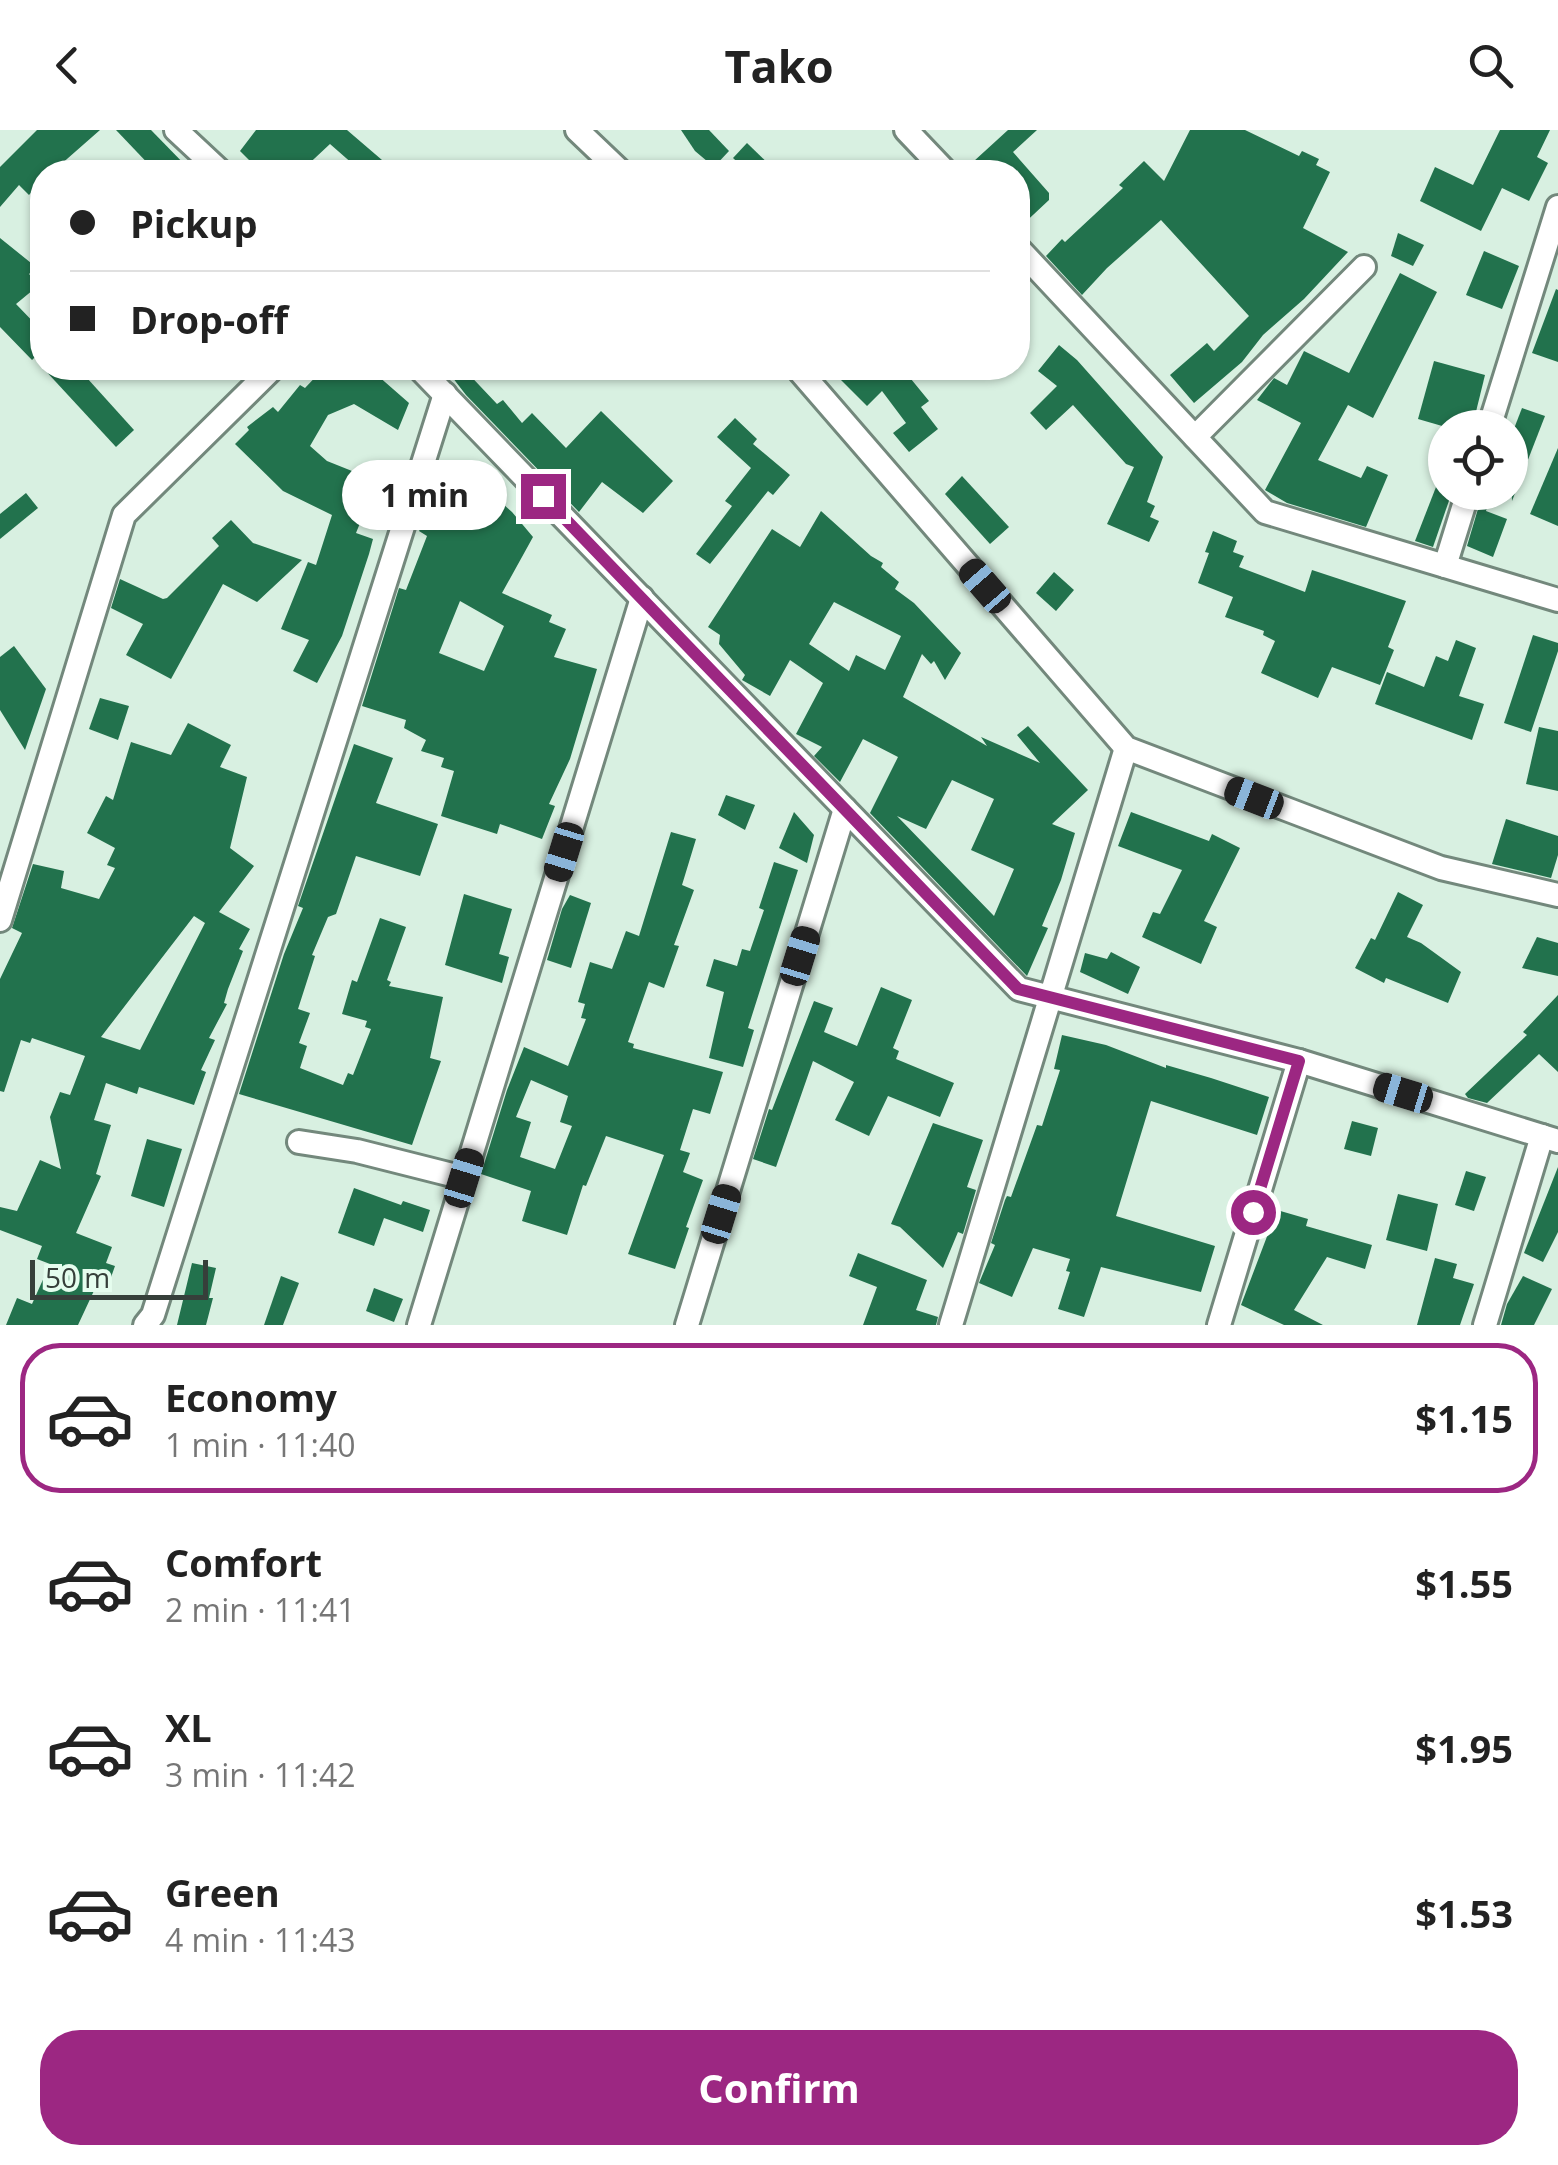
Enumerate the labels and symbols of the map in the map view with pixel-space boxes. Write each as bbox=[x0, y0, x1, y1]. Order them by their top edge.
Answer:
callout: 1 min bbox=[343, 461, 508, 531]
route end bbox=[521, 474, 566, 519]
car bbox=[954, 554, 1016, 618]
car bbox=[1221, 773, 1287, 823]
car bbox=[541, 819, 587, 885]
car bbox=[777, 923, 823, 989]
car bbox=[1370, 1070, 1436, 1116]
car bbox=[441, 1145, 487, 1211]
car bbox=[698, 1181, 744, 1247]
route start bbox=[1231, 1190, 1276, 1235]
scale bar bbox=[30, 1255, 208, 1300]

